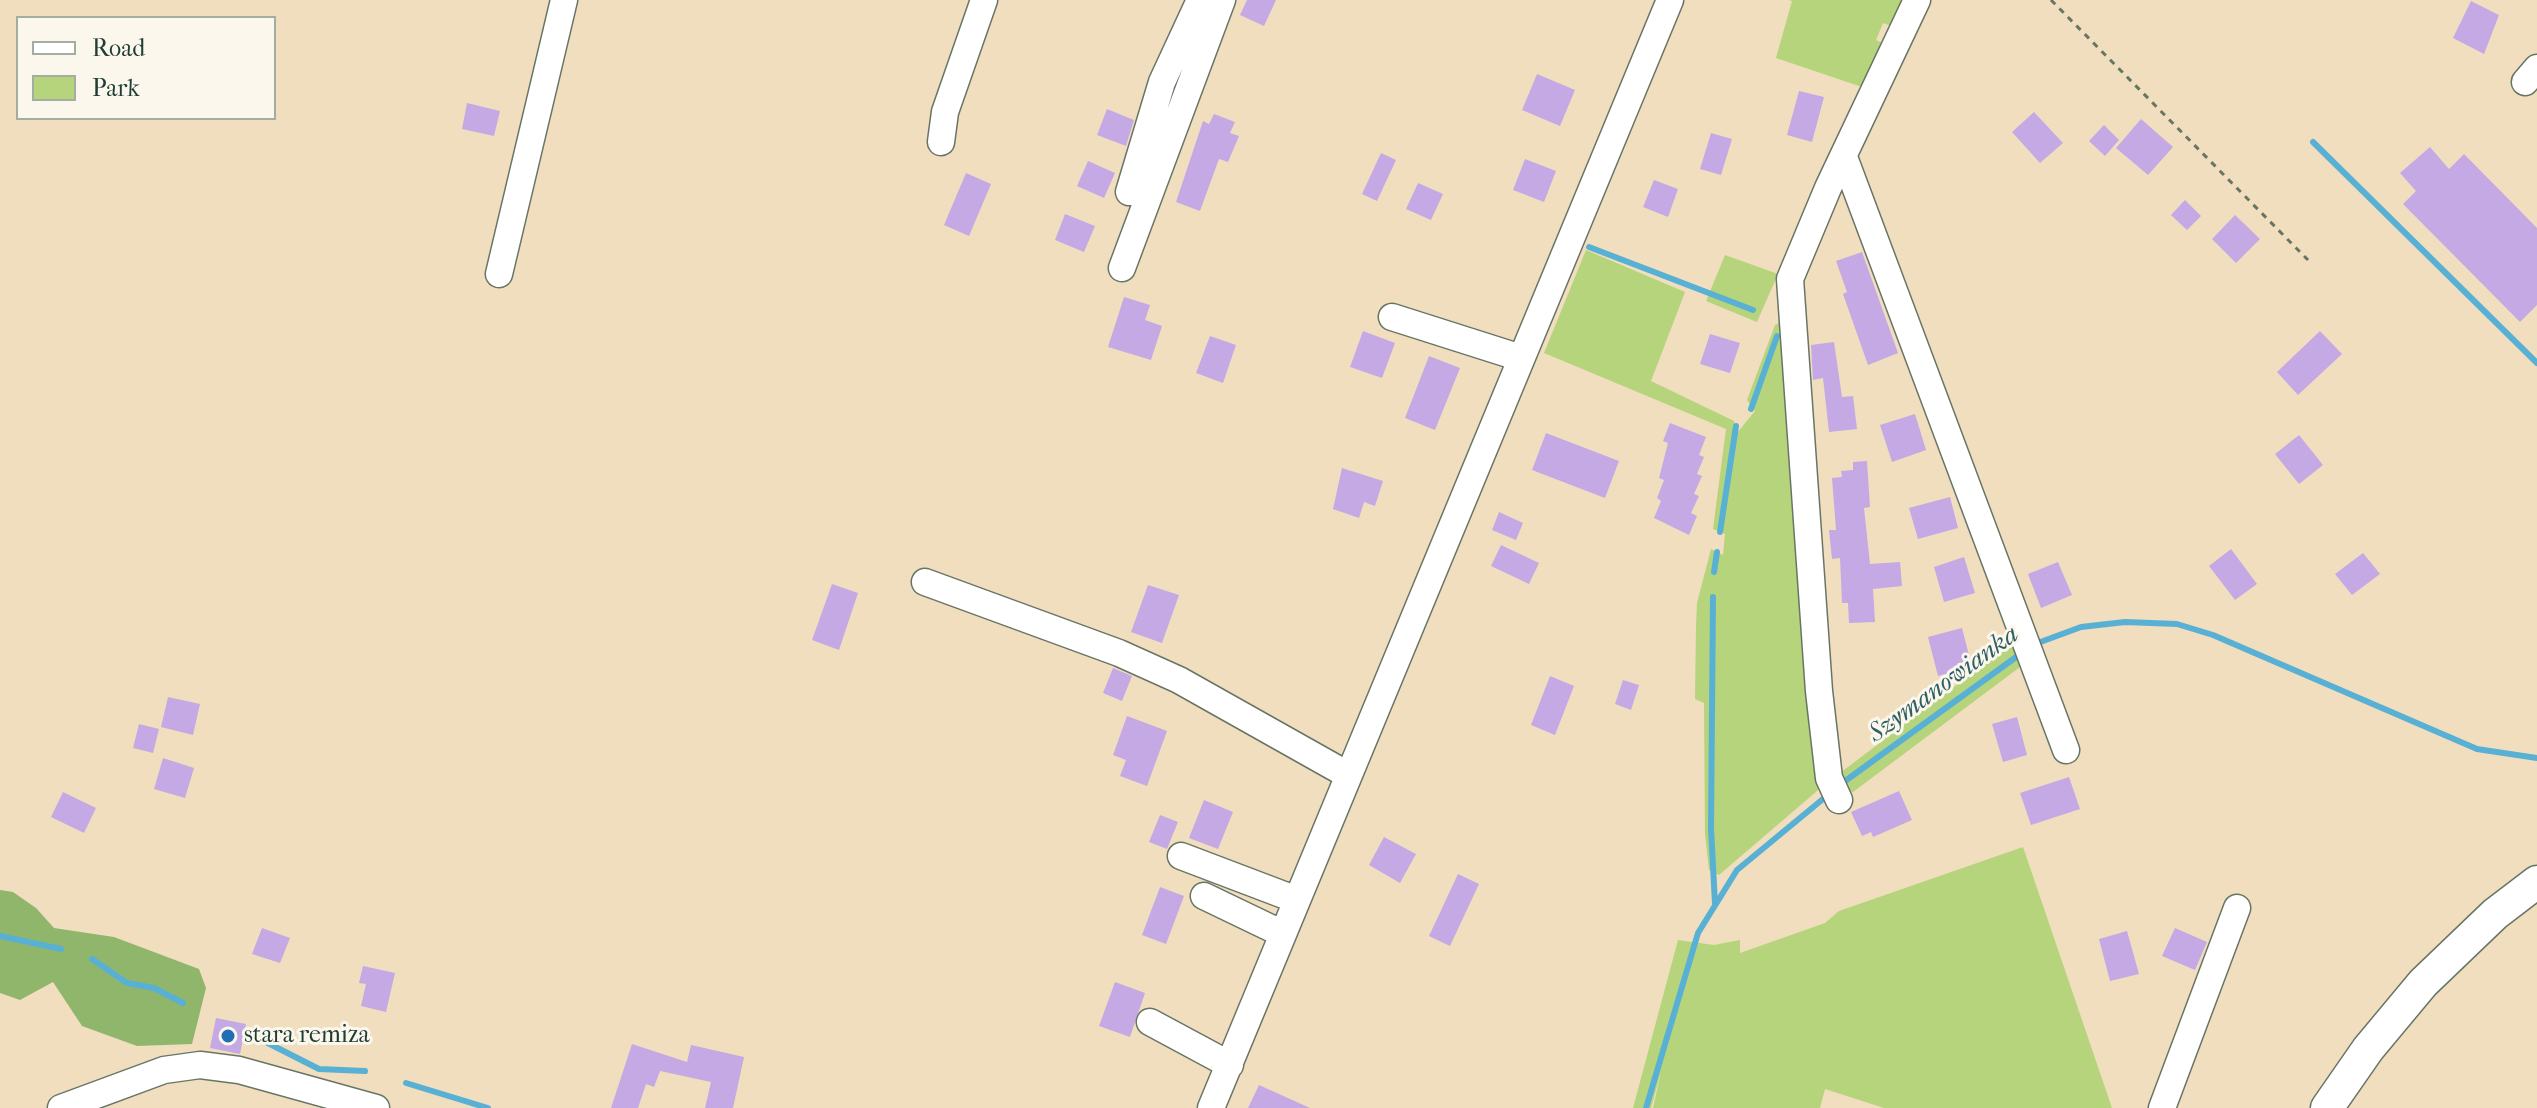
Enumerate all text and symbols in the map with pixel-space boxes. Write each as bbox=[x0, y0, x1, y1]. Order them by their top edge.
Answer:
legend bbox=[16, 16, 276, 120]
text: Road bbox=[92, 34, 145, 62]
text: Park bbox=[92, 74, 140, 102]
water label: Szymanowianka bbox=[1863, 620, 2025, 750]
place label: stara remiza bbox=[244, 1022, 370, 1050]
marker: stara remiza bbox=[219, 1027, 237, 1045]

